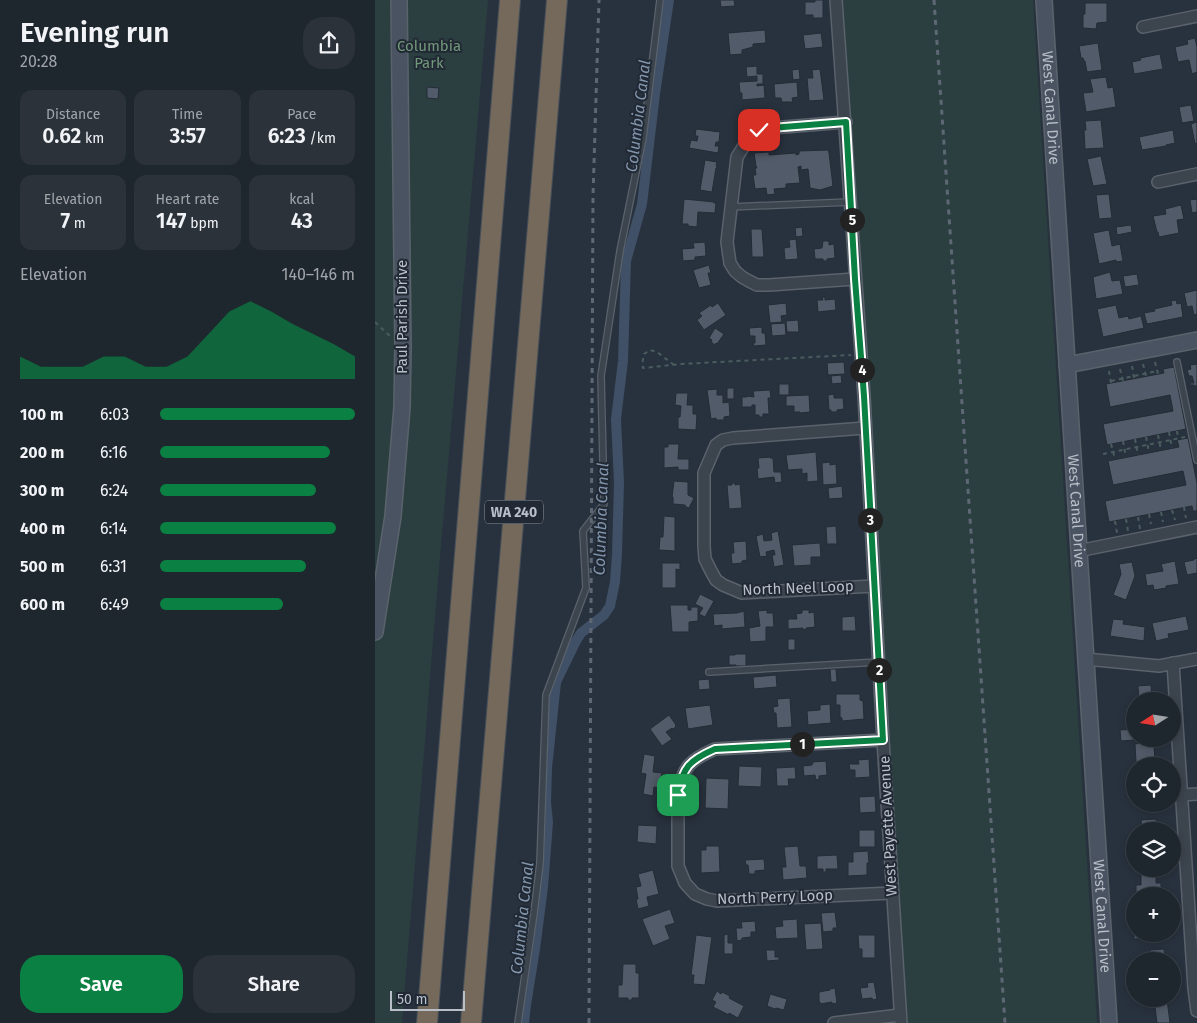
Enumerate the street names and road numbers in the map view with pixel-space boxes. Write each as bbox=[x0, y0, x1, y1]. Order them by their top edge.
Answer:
street label: West Canal Drive bbox=[1038, 50, 1063, 165]
street label: Paul Parish Drive bbox=[393, 260, 411, 374]
street label: West Canal Drive bbox=[1064, 454, 1089, 568]
road number: WA 240 bbox=[485, 501, 543, 524]
street label: North Neel Loop bbox=[742, 577, 854, 599]
street label: West Payette Avenue bbox=[875, 755, 901, 897]
street label: West Canal Drive bbox=[1090, 859, 1115, 973]
street label: North Perry Loop bbox=[717, 886, 833, 908]

